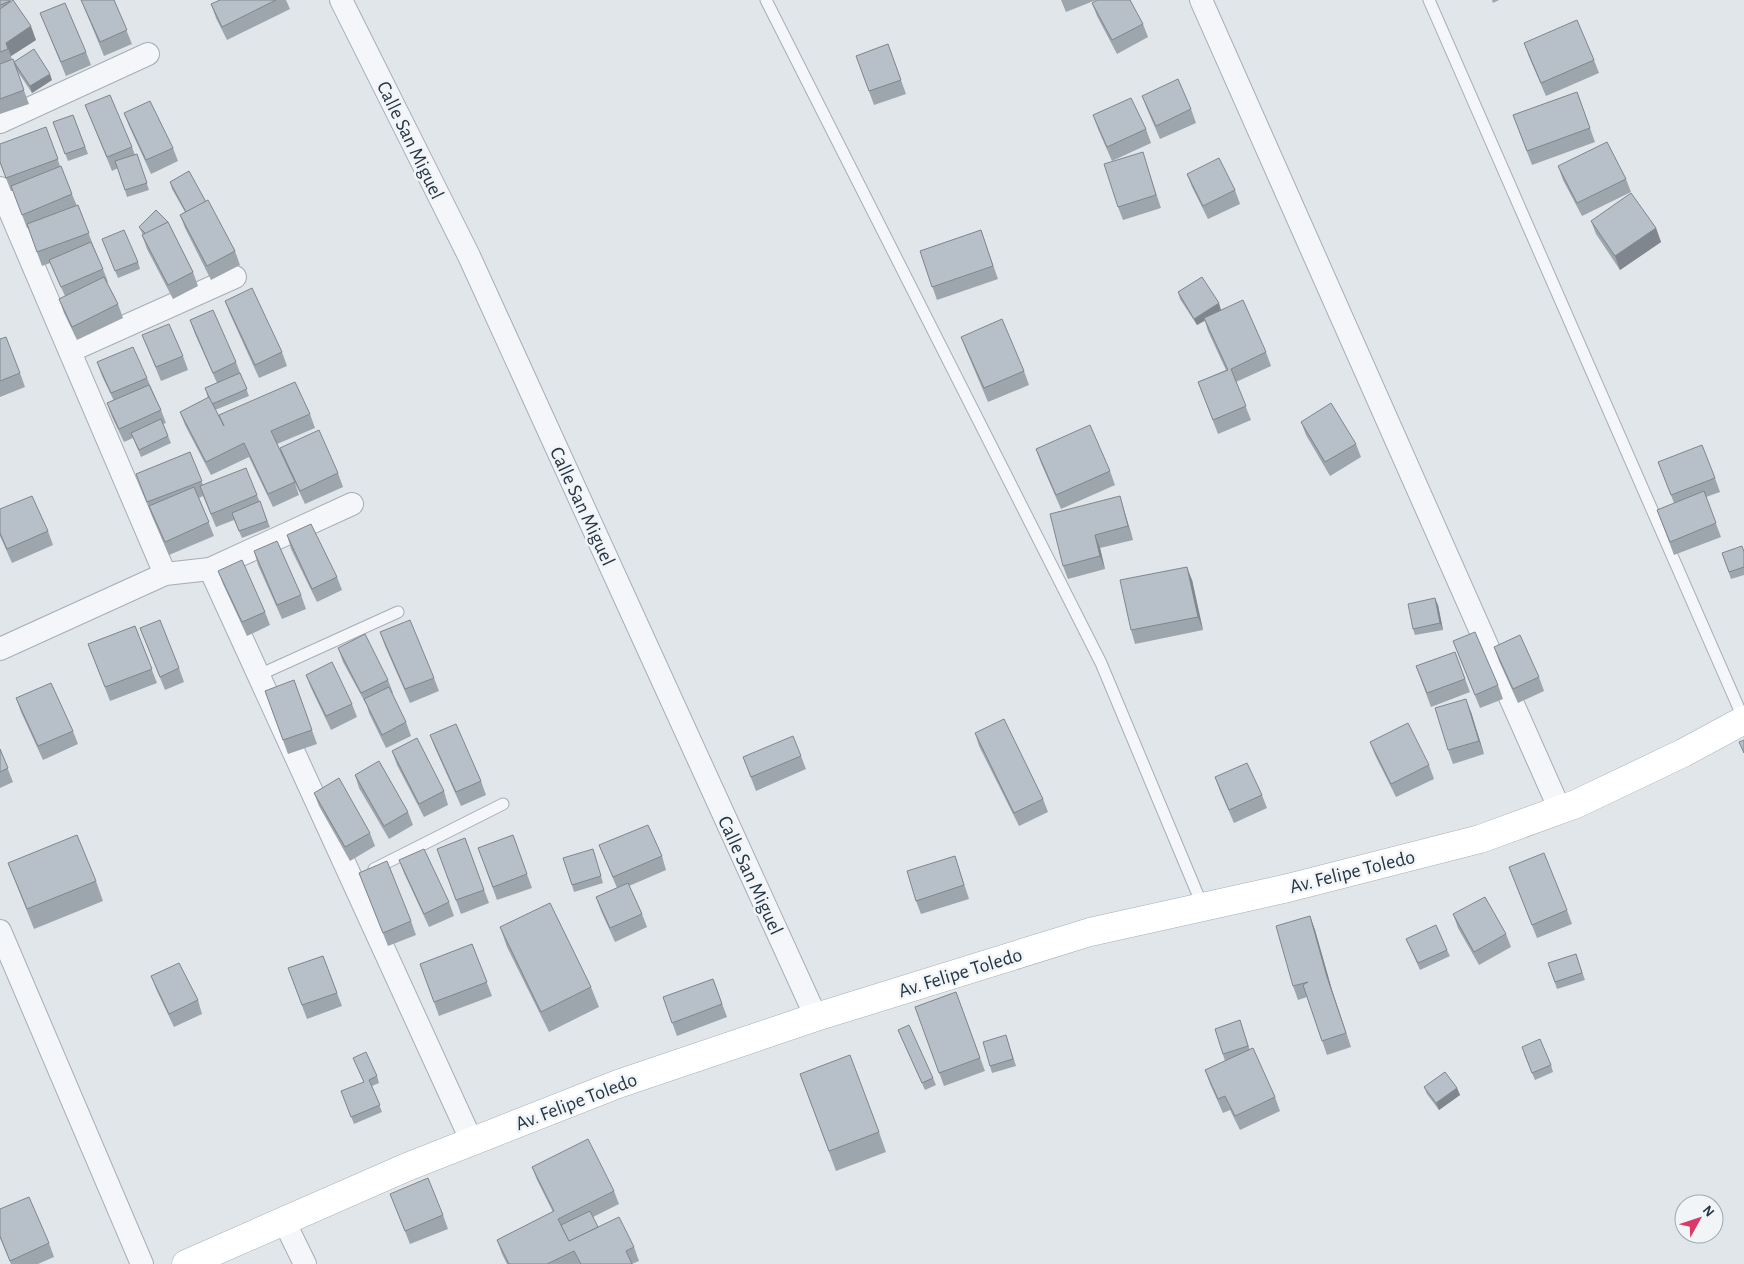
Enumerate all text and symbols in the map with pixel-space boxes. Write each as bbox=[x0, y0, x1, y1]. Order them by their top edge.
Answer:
street label: Calle San Miguel bbox=[373, 78, 447, 203]
street label: Calle San Miguel bbox=[546, 444, 618, 569]
street label: Calle San Miguel bbox=[714, 813, 786, 938]
street label: Av. Felipe Toledo bbox=[1288, 847, 1417, 897]
street label: Av. Felipe Toledo bbox=[896, 945, 1025, 1001]
street label: Av. Felipe Toledo bbox=[513, 1070, 640, 1134]
north arrow bbox=[1674, 1194, 1724, 1244]
text: N bbox=[1700, 1203, 1717, 1220]

